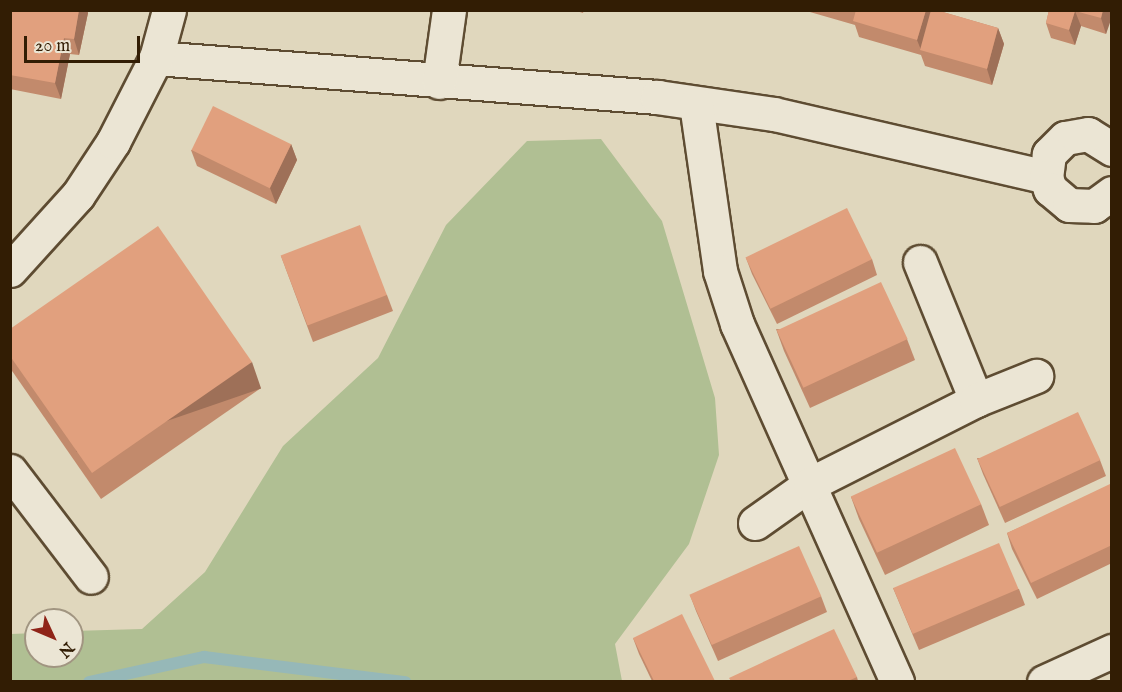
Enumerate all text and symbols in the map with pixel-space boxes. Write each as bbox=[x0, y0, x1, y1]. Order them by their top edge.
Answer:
scale bar bbox=[27, 24, 142, 62]
text: 20 m bbox=[35, 35, 70, 58]
north arrow bbox=[24, 608, 84, 668]
text: N bbox=[54, 637, 78, 661]

